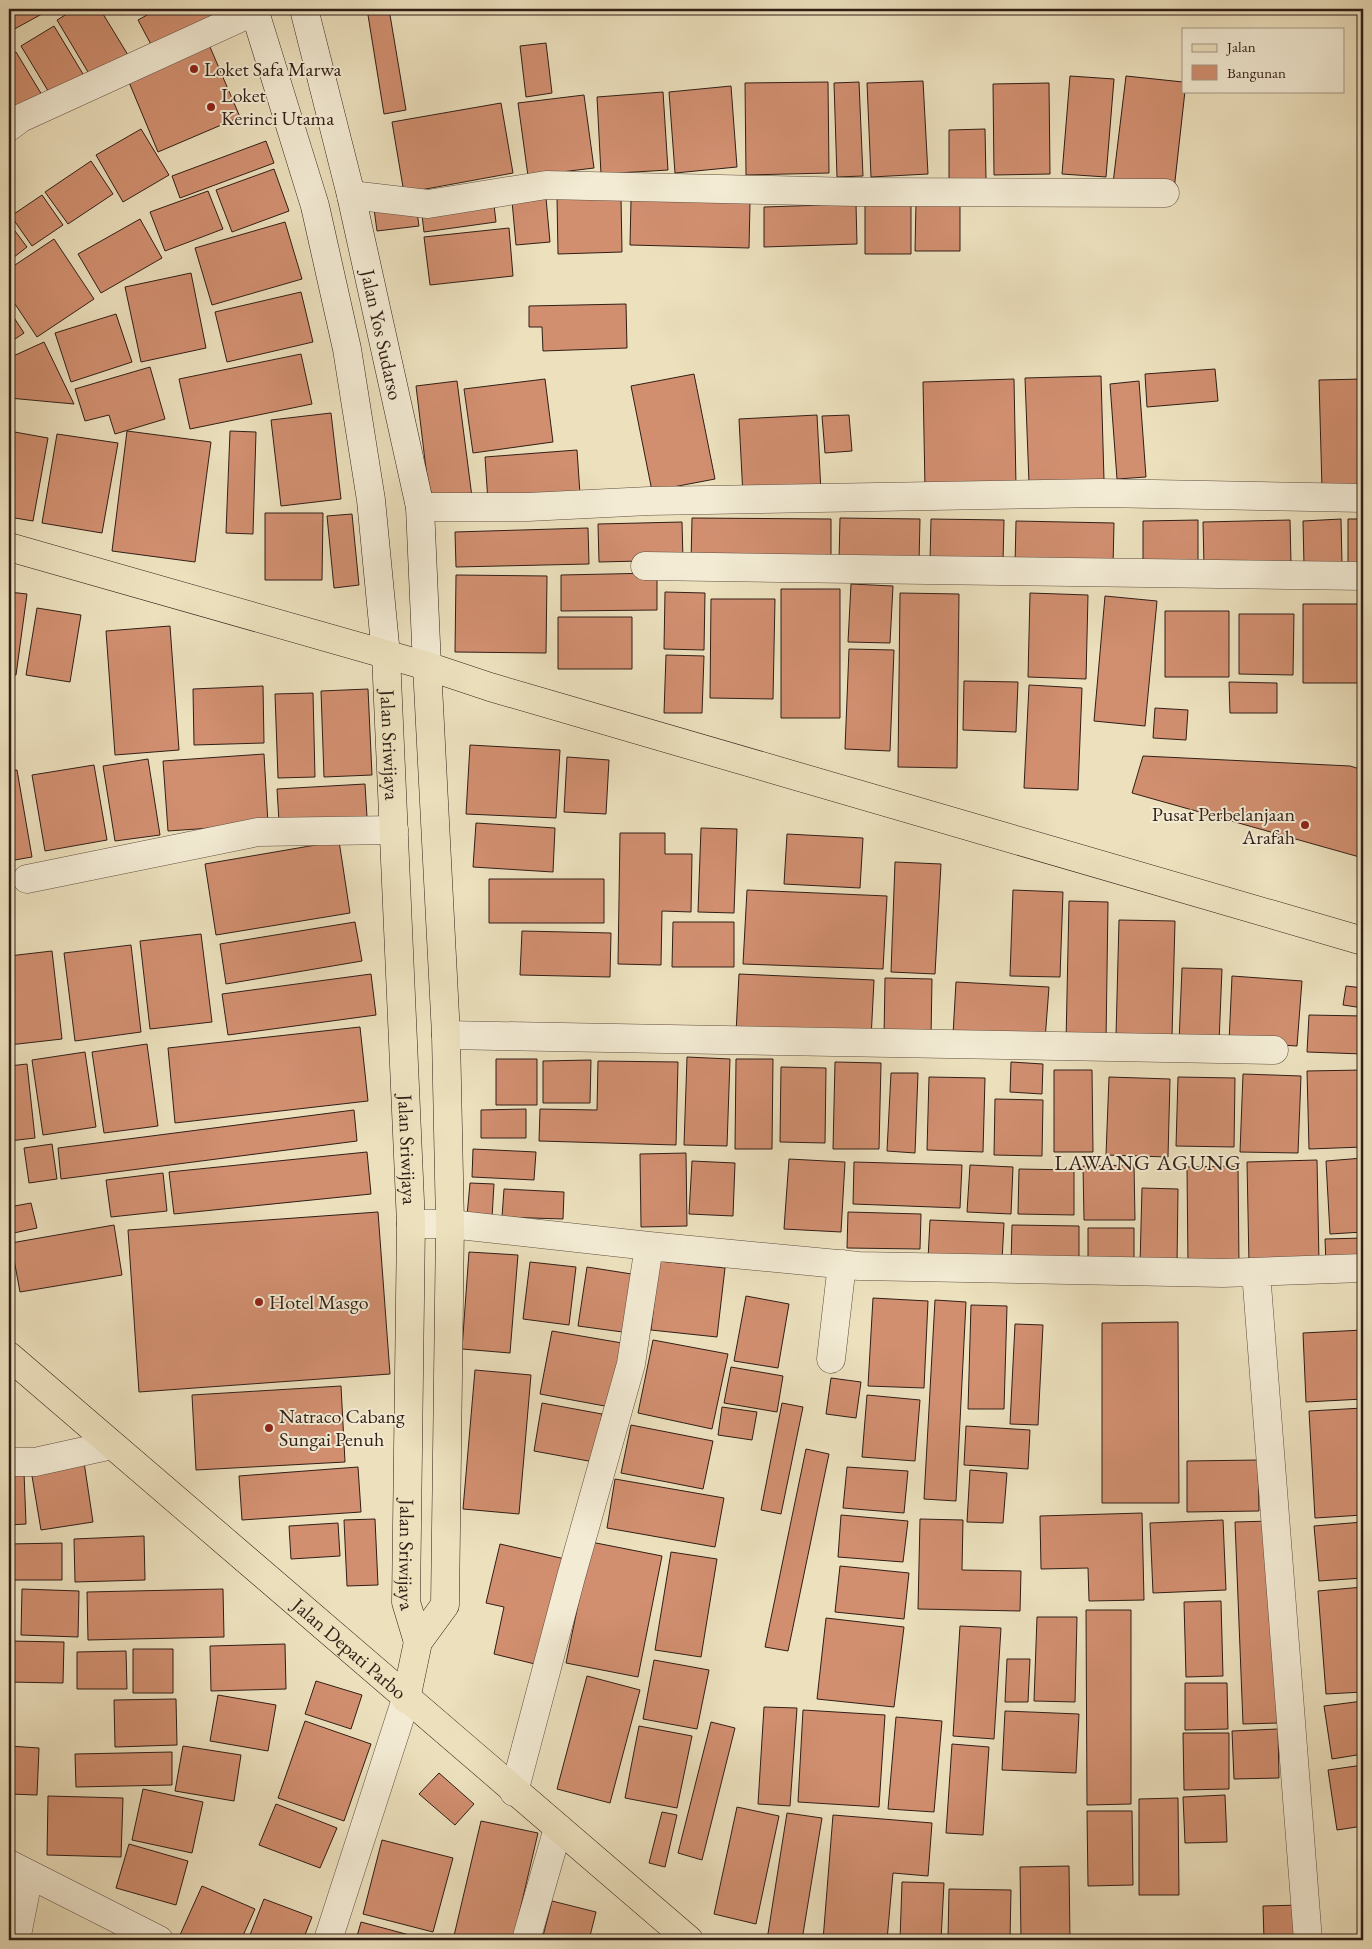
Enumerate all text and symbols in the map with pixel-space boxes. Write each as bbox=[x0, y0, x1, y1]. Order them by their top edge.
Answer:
legend bbox=[1182, 28, 1344, 92]
text: Jalan bbox=[1225, 37, 1256, 56]
place label: Loket Safa Marwa bbox=[204, 56, 342, 82]
marker: Loket Safa Marwa bbox=[188, 63, 200, 75]
text: Bangunan bbox=[1227, 63, 1286, 82]
place label: Loket Kerinci Utama bbox=[221, 82, 334, 131]
marker: Loket Kerinci Utama bbox=[205, 101, 217, 113]
street label: Jalan Yos Sudarso bbox=[354, 265, 409, 403]
street label: Jalan Sriwijaya bbox=[374, 687, 405, 801]
place label: Pusat Perbelanjaan Arafah bbox=[1152, 801, 1295, 850]
marker: Pusat Perbelanjaan Arafah bbox=[1299, 819, 1311, 831]
street label: Jalan Sriwijaya bbox=[392, 1092, 423, 1205]
district label: LAWANG AGUNG bbox=[1054, 1148, 1242, 1177]
place label: Hotel Masgo bbox=[269, 1289, 369, 1315]
marker: Hotel Masgo bbox=[253, 1296, 265, 1308]
place label: Natraco Cabang Sungai Penuh bbox=[279, 1403, 405, 1452]
marker: Natraco Cabang Sungai Penuh bbox=[263, 1422, 275, 1434]
street label: Jalan Sriwijaya bbox=[393, 1497, 421, 1613]
street label: Jalan Depati Parbo bbox=[285, 1591, 412, 1705]

